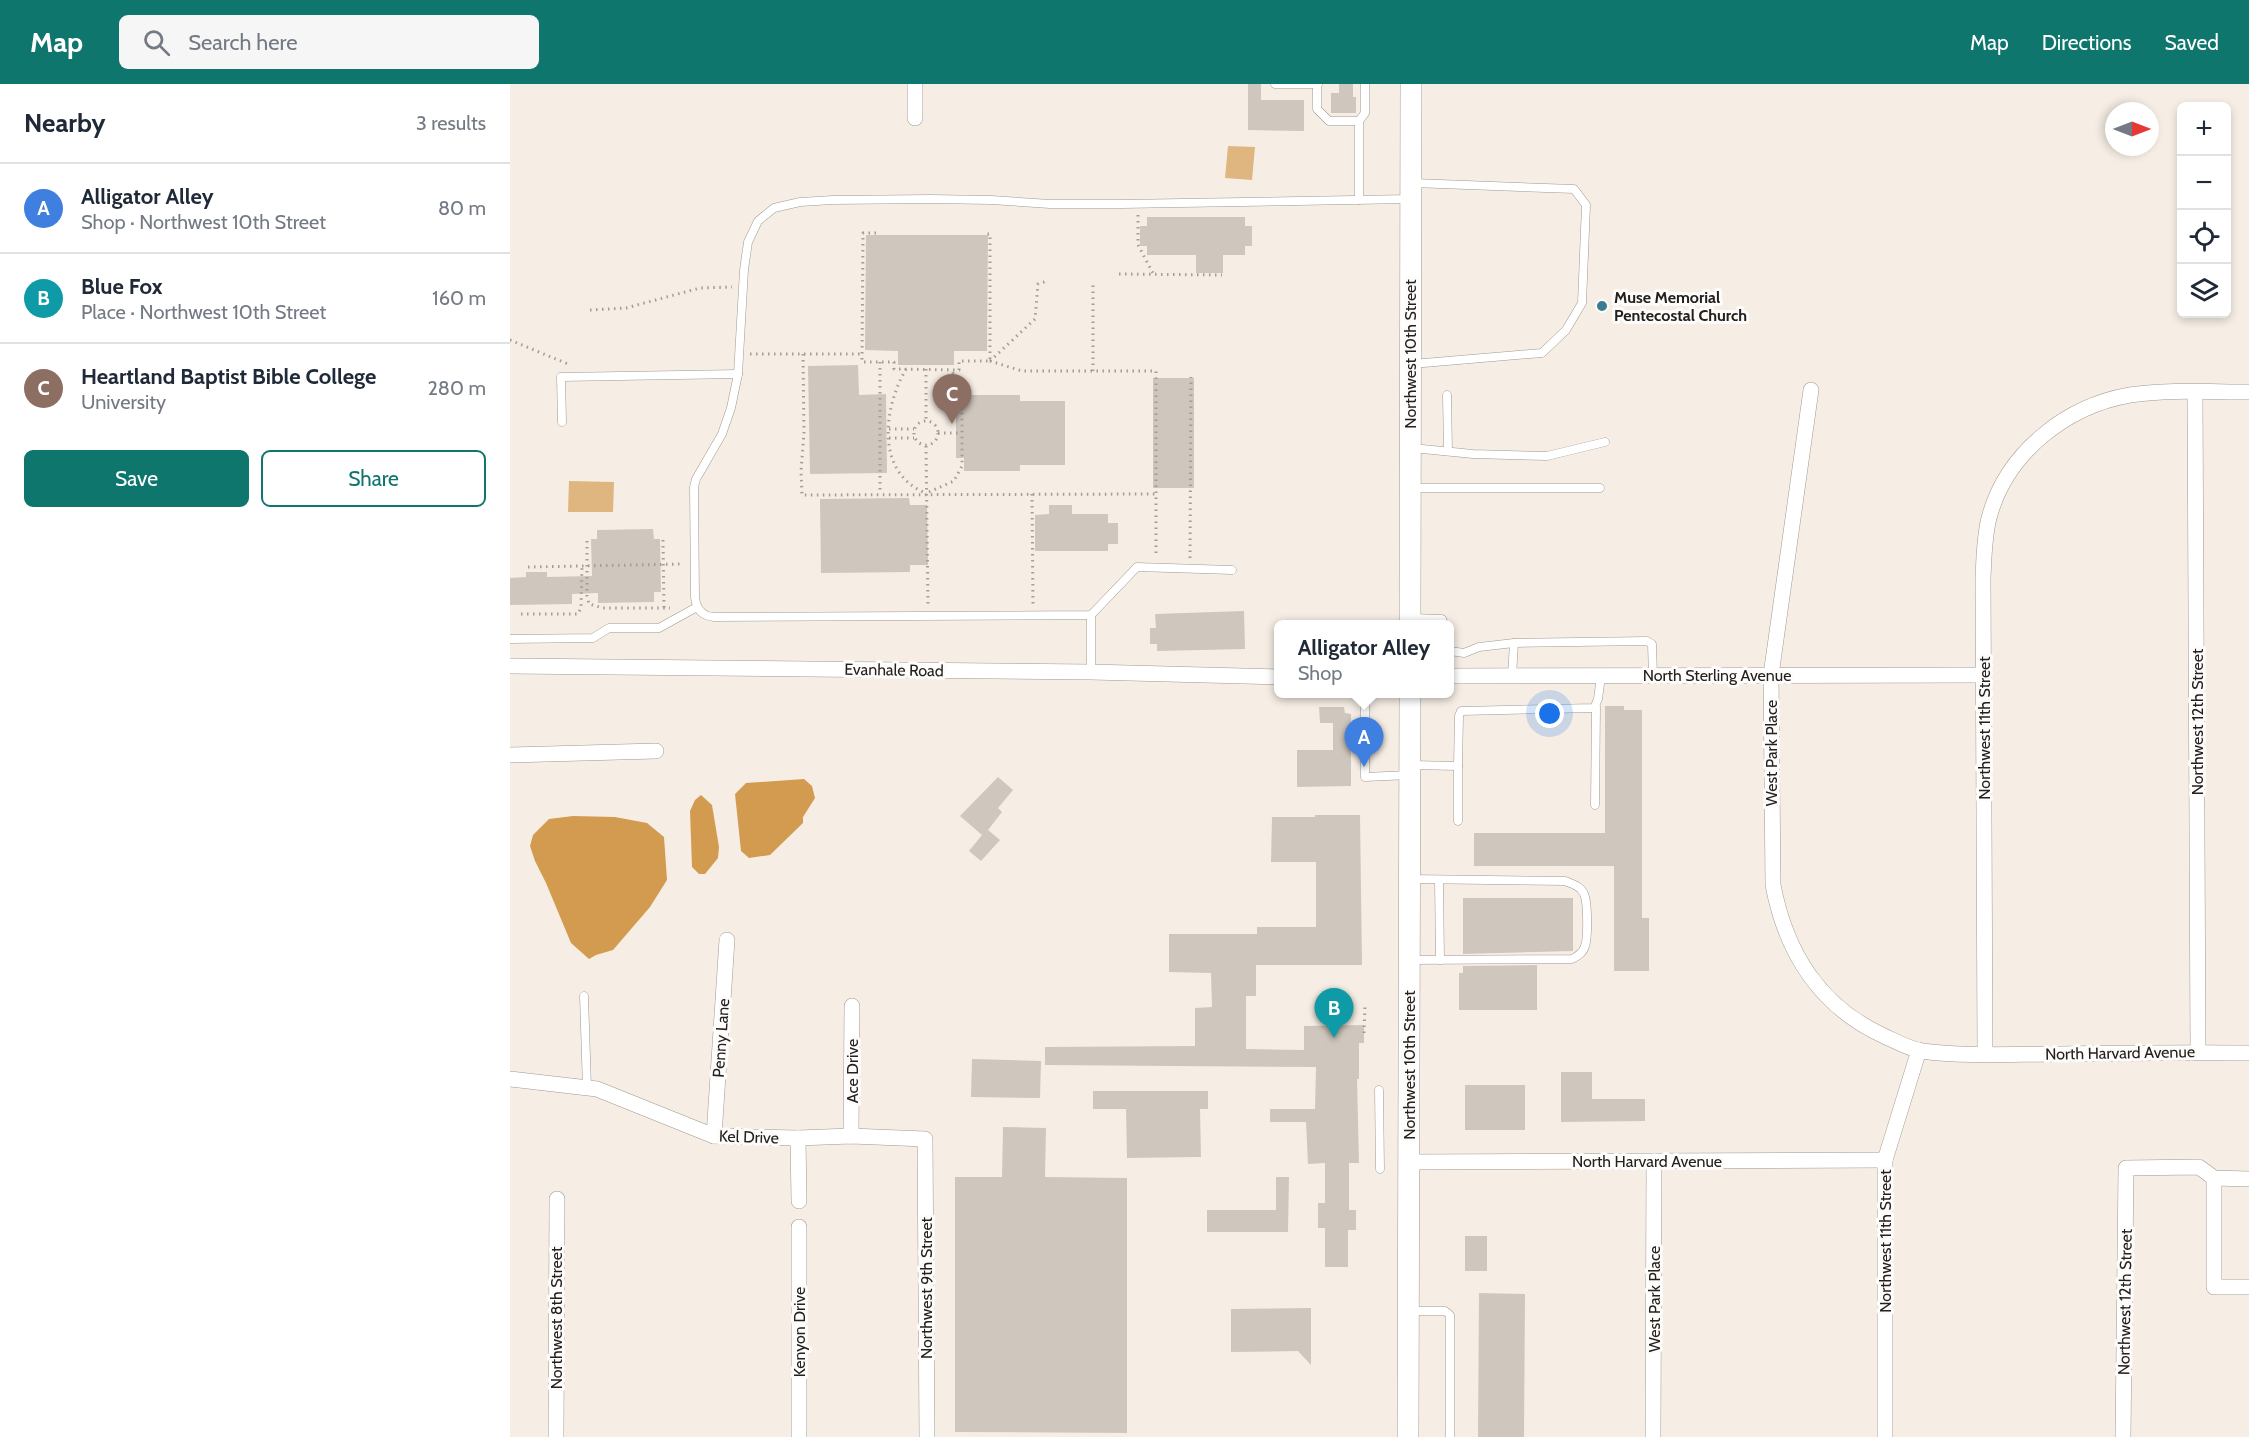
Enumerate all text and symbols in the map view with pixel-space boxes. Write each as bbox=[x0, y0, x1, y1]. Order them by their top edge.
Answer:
search box bbox=[119, 15, 539, 69]
text: Map bbox=[30, 25, 83, 59]
icon: search bbox=[140, 26, 173, 59]
text: Search here bbox=[188, 29, 297, 56]
text: Map bbox=[1970, 30, 2009, 55]
text: Directions bbox=[2042, 30, 2131, 55]
text: Saved bbox=[2164, 30, 2219, 55]
north arrow bbox=[2105, 102, 2159, 156]
map controls bbox=[2177, 102, 2231, 318]
button: + bbox=[2177, 102, 2231, 156]
text: Nearby bbox=[24, 107, 105, 139]
text: 3 results bbox=[416, 111, 486, 135]
button: − bbox=[2177, 156, 2231, 210]
text: Alligator Alley bbox=[81, 183, 214, 210]
text: A bbox=[37, 196, 50, 220]
text: 80 m bbox=[438, 196, 486, 220]
text: Shop · Northwest 10th Street bbox=[81, 210, 326, 234]
button: locate bbox=[2177, 210, 2231, 264]
button: layers bbox=[2177, 264, 2231, 318]
text: Blue Fox bbox=[81, 273, 163, 300]
street label: Northwest 10th Street bbox=[1401, 279, 1420, 429]
text: B bbox=[37, 286, 50, 310]
text: 160 m bbox=[432, 286, 486, 310]
place label: Muse Memorial Pentecostal Church bbox=[1614, 288, 1747, 325]
marker: Muse Memorial Pentecostal Church bbox=[1595, 299, 1609, 313]
text: Place · Northwest 10th Street bbox=[81, 300, 326, 324]
text: Heartland Baptist Bible College bbox=[81, 363, 376, 390]
pin: C bbox=[932, 374, 972, 424]
text: C bbox=[37, 376, 50, 400]
text: 280 m bbox=[427, 376, 486, 400]
text: University bbox=[81, 390, 166, 414]
button: Save bbox=[24, 450, 249, 507]
button: Share bbox=[261, 450, 486, 507]
popup bbox=[1274, 620, 1454, 698]
text: Alligator Alley bbox=[1298, 634, 1430, 661]
street label: Northwest 12th Street bbox=[2188, 648, 2207, 795]
street label: Northwest 11th Street bbox=[1975, 656, 1994, 800]
street label: Evanhale Road bbox=[844, 660, 944, 680]
text: Shop bbox=[1298, 661, 1342, 685]
street label: North Sterling Avenue bbox=[1643, 666, 1791, 685]
your location bbox=[1535, 699, 1564, 728]
street label: West Park Place bbox=[1762, 700, 1781, 806]
pin: A bbox=[1344, 718, 1384, 767]
pin: B bbox=[1314, 988, 1354, 1038]
street label: Northwest 10th Street bbox=[1400, 990, 1419, 1140]
street label: Penny Lane bbox=[709, 998, 733, 1078]
street label: Ace Drive bbox=[843, 1039, 862, 1103]
street label: North Harvard Avenue bbox=[2045, 1042, 2195, 1064]
street label: Kel Drive bbox=[719, 1126, 779, 1148]
street label: North Harvard Avenue bbox=[1572, 1152, 1722, 1171]
street label: Northwest 11th Street bbox=[1876, 1169, 1895, 1313]
street label: Northwest 9th Street bbox=[917, 1216, 936, 1359]
street label: Northwest 12th Street bbox=[2114, 1228, 2136, 1375]
street label: Northwest 8th Street bbox=[547, 1246, 566, 1389]
street label: West Park Place bbox=[1645, 1246, 1664, 1352]
street label: Kenyon Drive bbox=[790, 1287, 809, 1377]

